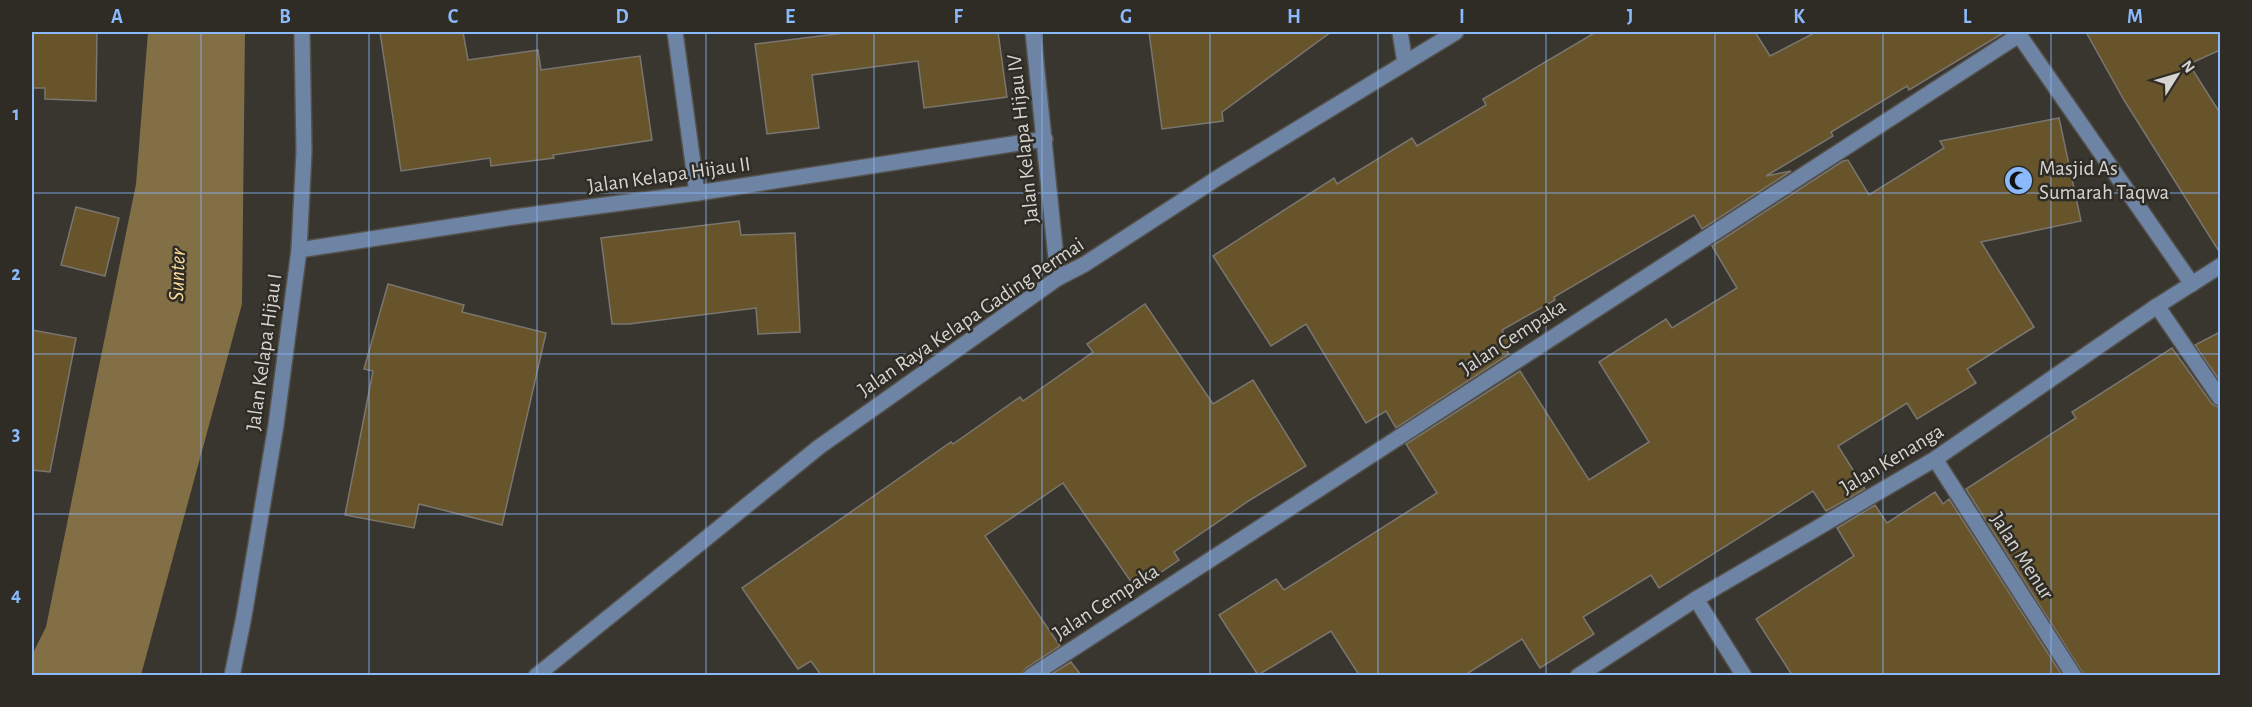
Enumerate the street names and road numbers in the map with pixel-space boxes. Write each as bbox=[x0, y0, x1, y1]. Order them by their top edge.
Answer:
street label: Jalan Kelapa Hijau IV bbox=[1004, 53, 1042, 225]
street label: Jalan Kelapa Hijau II bbox=[586, 153, 752, 197]
street label: Jalan Raya Kelapa Gading Permai bbox=[854, 234, 1088, 400]
street label: Jalan Kelapa Hijau I bbox=[243, 272, 285, 432]
street label: Jalan Cempaka bbox=[1457, 295, 1570, 379]
street label: Jalan Kenanga bbox=[1837, 420, 1947, 498]
street label: Jalan Menur bbox=[1986, 509, 2058, 603]
street label: Jalan Cempaka bbox=[1050, 560, 1163, 644]

